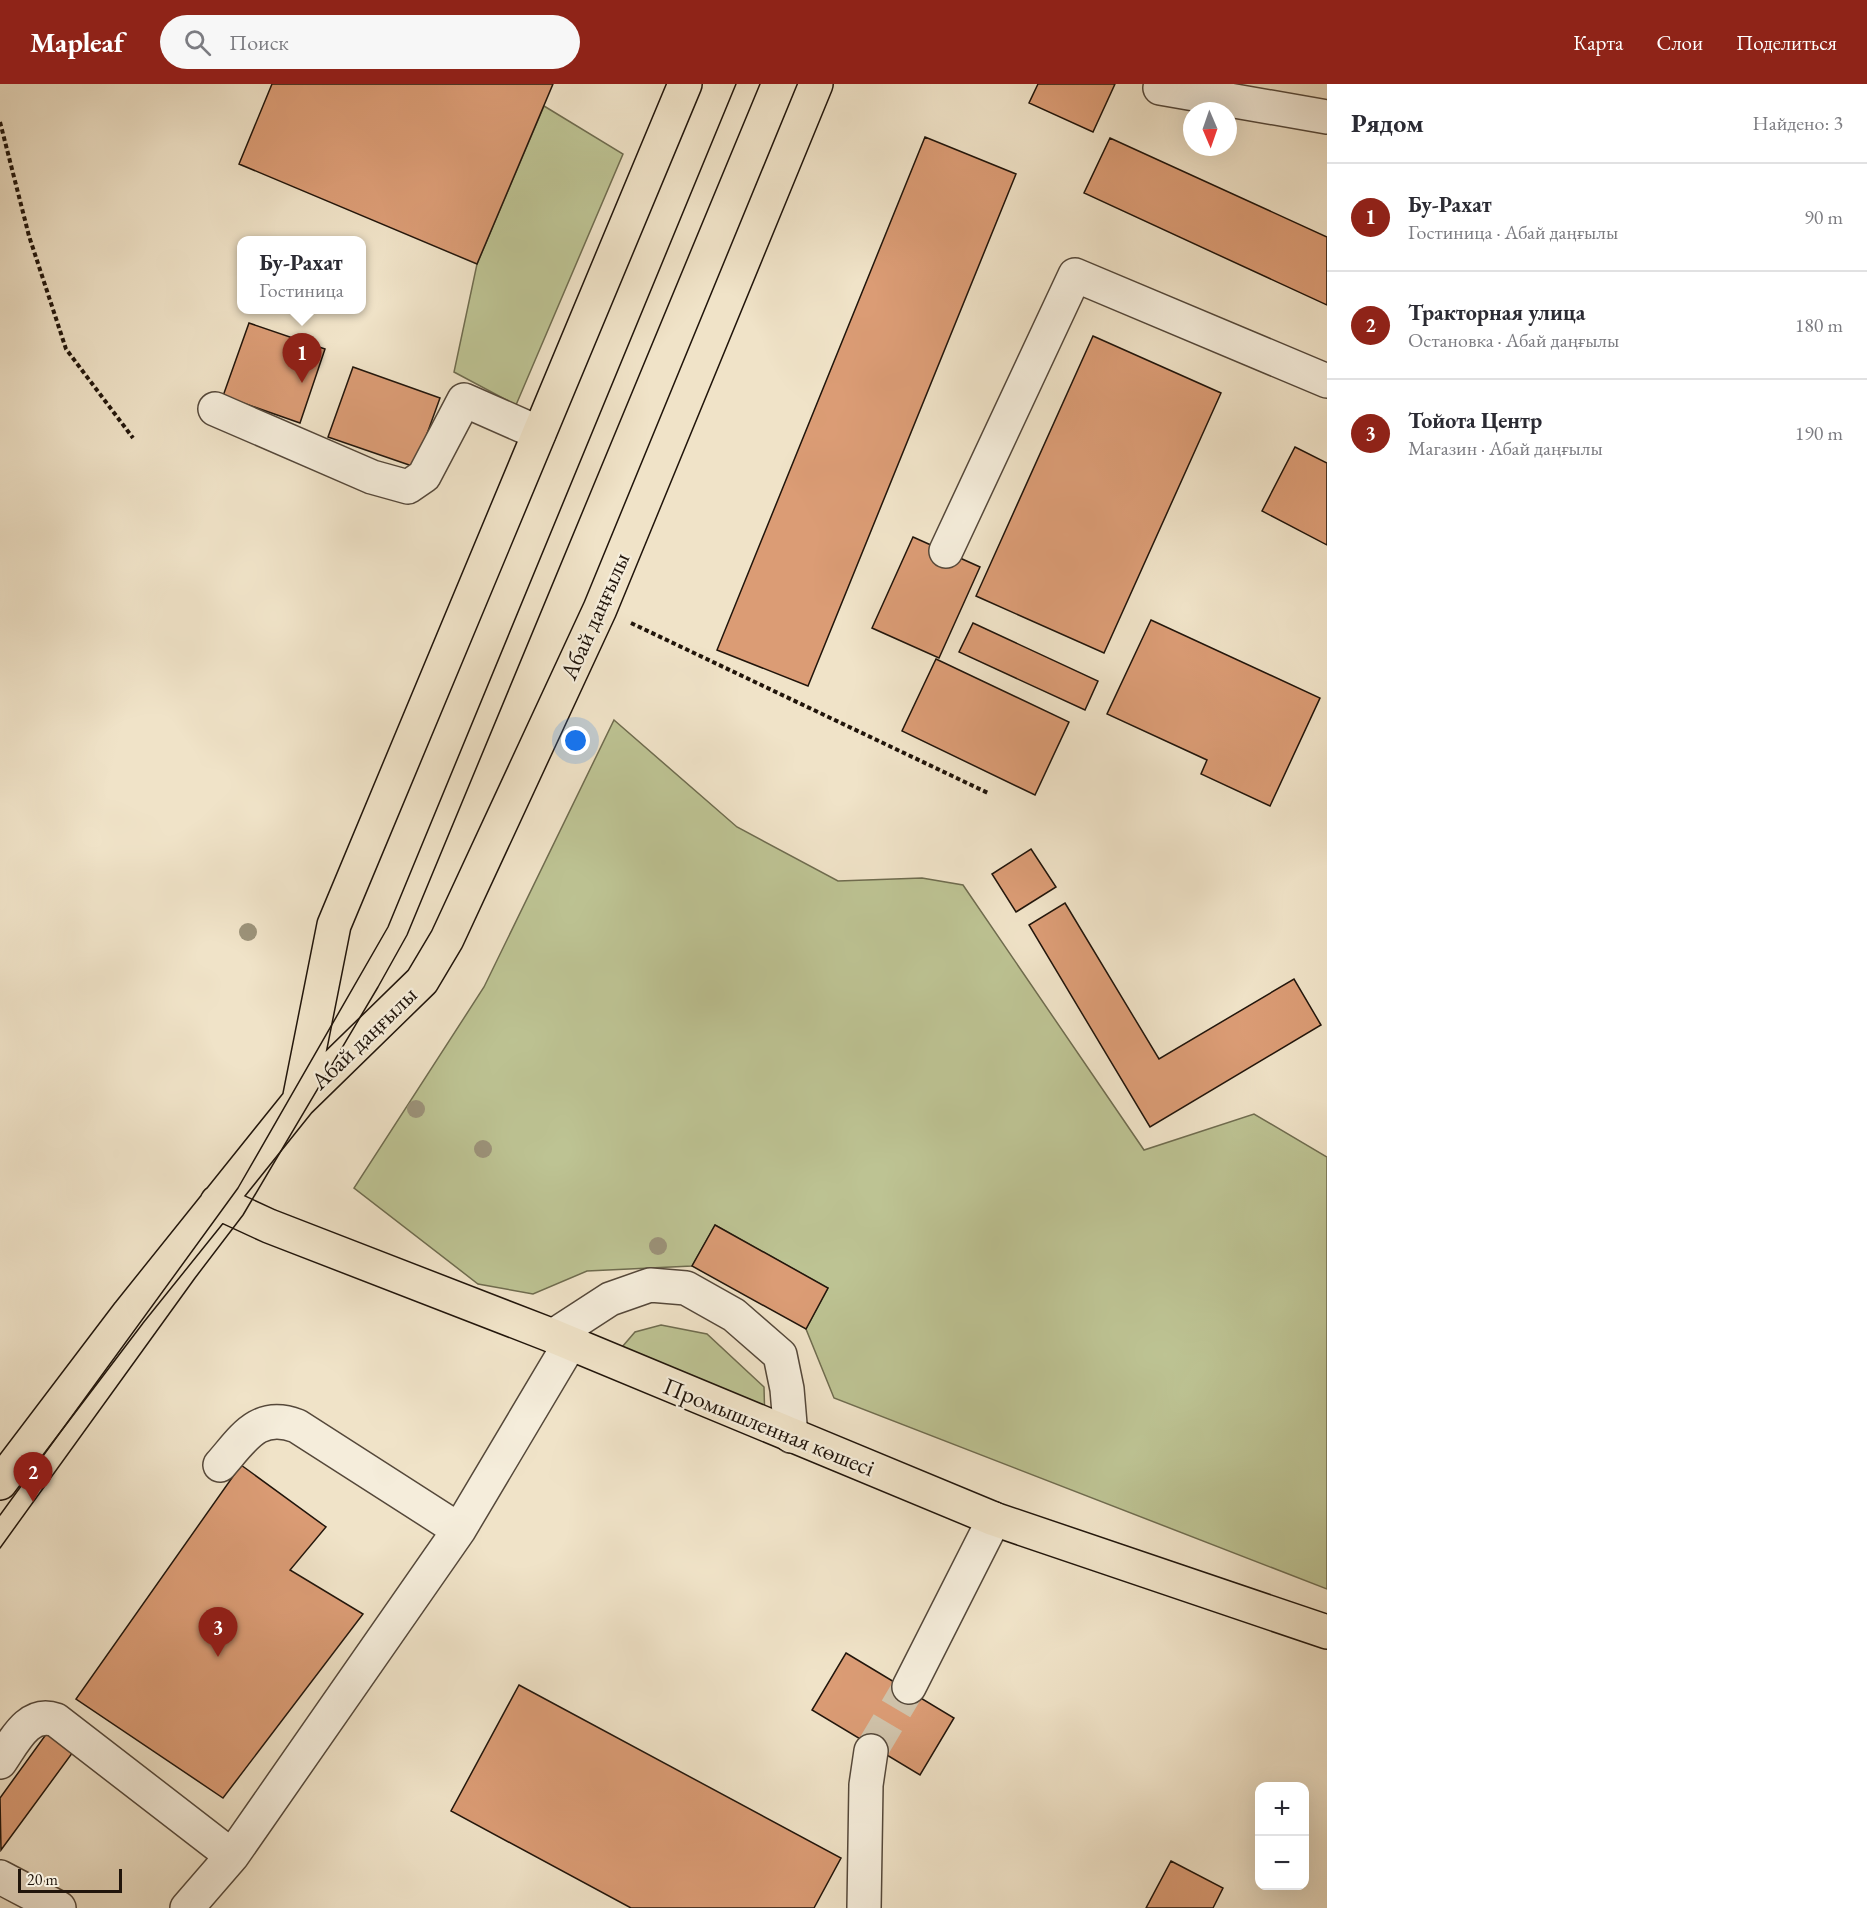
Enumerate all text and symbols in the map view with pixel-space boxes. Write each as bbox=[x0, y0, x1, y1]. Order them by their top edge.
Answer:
search box bbox=[160, 15, 580, 69]
text: Mapleaf bbox=[30, 24, 124, 60]
icon: search bbox=[181, 26, 214, 59]
text: Поиск bbox=[229, 28, 289, 57]
text: Карта bbox=[1573, 29, 1623, 56]
text: Слои bbox=[1656, 29, 1703, 56]
text: Поделиться bbox=[1736, 29, 1837, 56]
north arrow bbox=[1183, 102, 1237, 156]
text: Рядом bbox=[1351, 106, 1424, 140]
text: Найдено: 3 bbox=[1752, 110, 1843, 136]
text: Бу-Рахат bbox=[1408, 190, 1492, 219]
text: 1 bbox=[1365, 204, 1376, 230]
text: 90 m bbox=[1804, 204, 1843, 230]
text: Гостиница · Абай даңғылы bbox=[1408, 219, 1618, 245]
popup bbox=[237, 236, 366, 314]
text: Бу-Рахат bbox=[259, 248, 343, 277]
text: Гостиница bbox=[259, 277, 344, 303]
text: Тракторная улица bbox=[1408, 298, 1585, 327]
text: 2 bbox=[1365, 312, 1376, 338]
text: 180 m bbox=[1795, 312, 1843, 338]
text: Остановка · Абай даңғылы bbox=[1408, 327, 1619, 353]
pin: 1 bbox=[282, 334, 322, 383]
text: Тойота Центр bbox=[1408, 406, 1542, 435]
text: 3 bbox=[1365, 420, 1376, 446]
text: 190 m bbox=[1795, 420, 1843, 446]
text: Магазин · Абай даңғылы bbox=[1408, 435, 1603, 461]
street label: Абай даңғылы bbox=[552, 547, 637, 685]
your location bbox=[561, 726, 590, 755]
street label: Абай даңғылы bbox=[303, 979, 424, 1097]
street label: Промышленная көшесі bbox=[659, 1370, 880, 1483]
pin: 2 bbox=[14, 1452, 52, 1502]
pin: 3 bbox=[198, 1608, 238, 1657]
map controls bbox=[1255, 1782, 1309, 1890]
button: + bbox=[1255, 1782, 1309, 1836]
button: − bbox=[1255, 1836, 1309, 1890]
scale bar bbox=[18, 1866, 122, 1894]
text: 20 m bbox=[27, 1869, 58, 1890]

